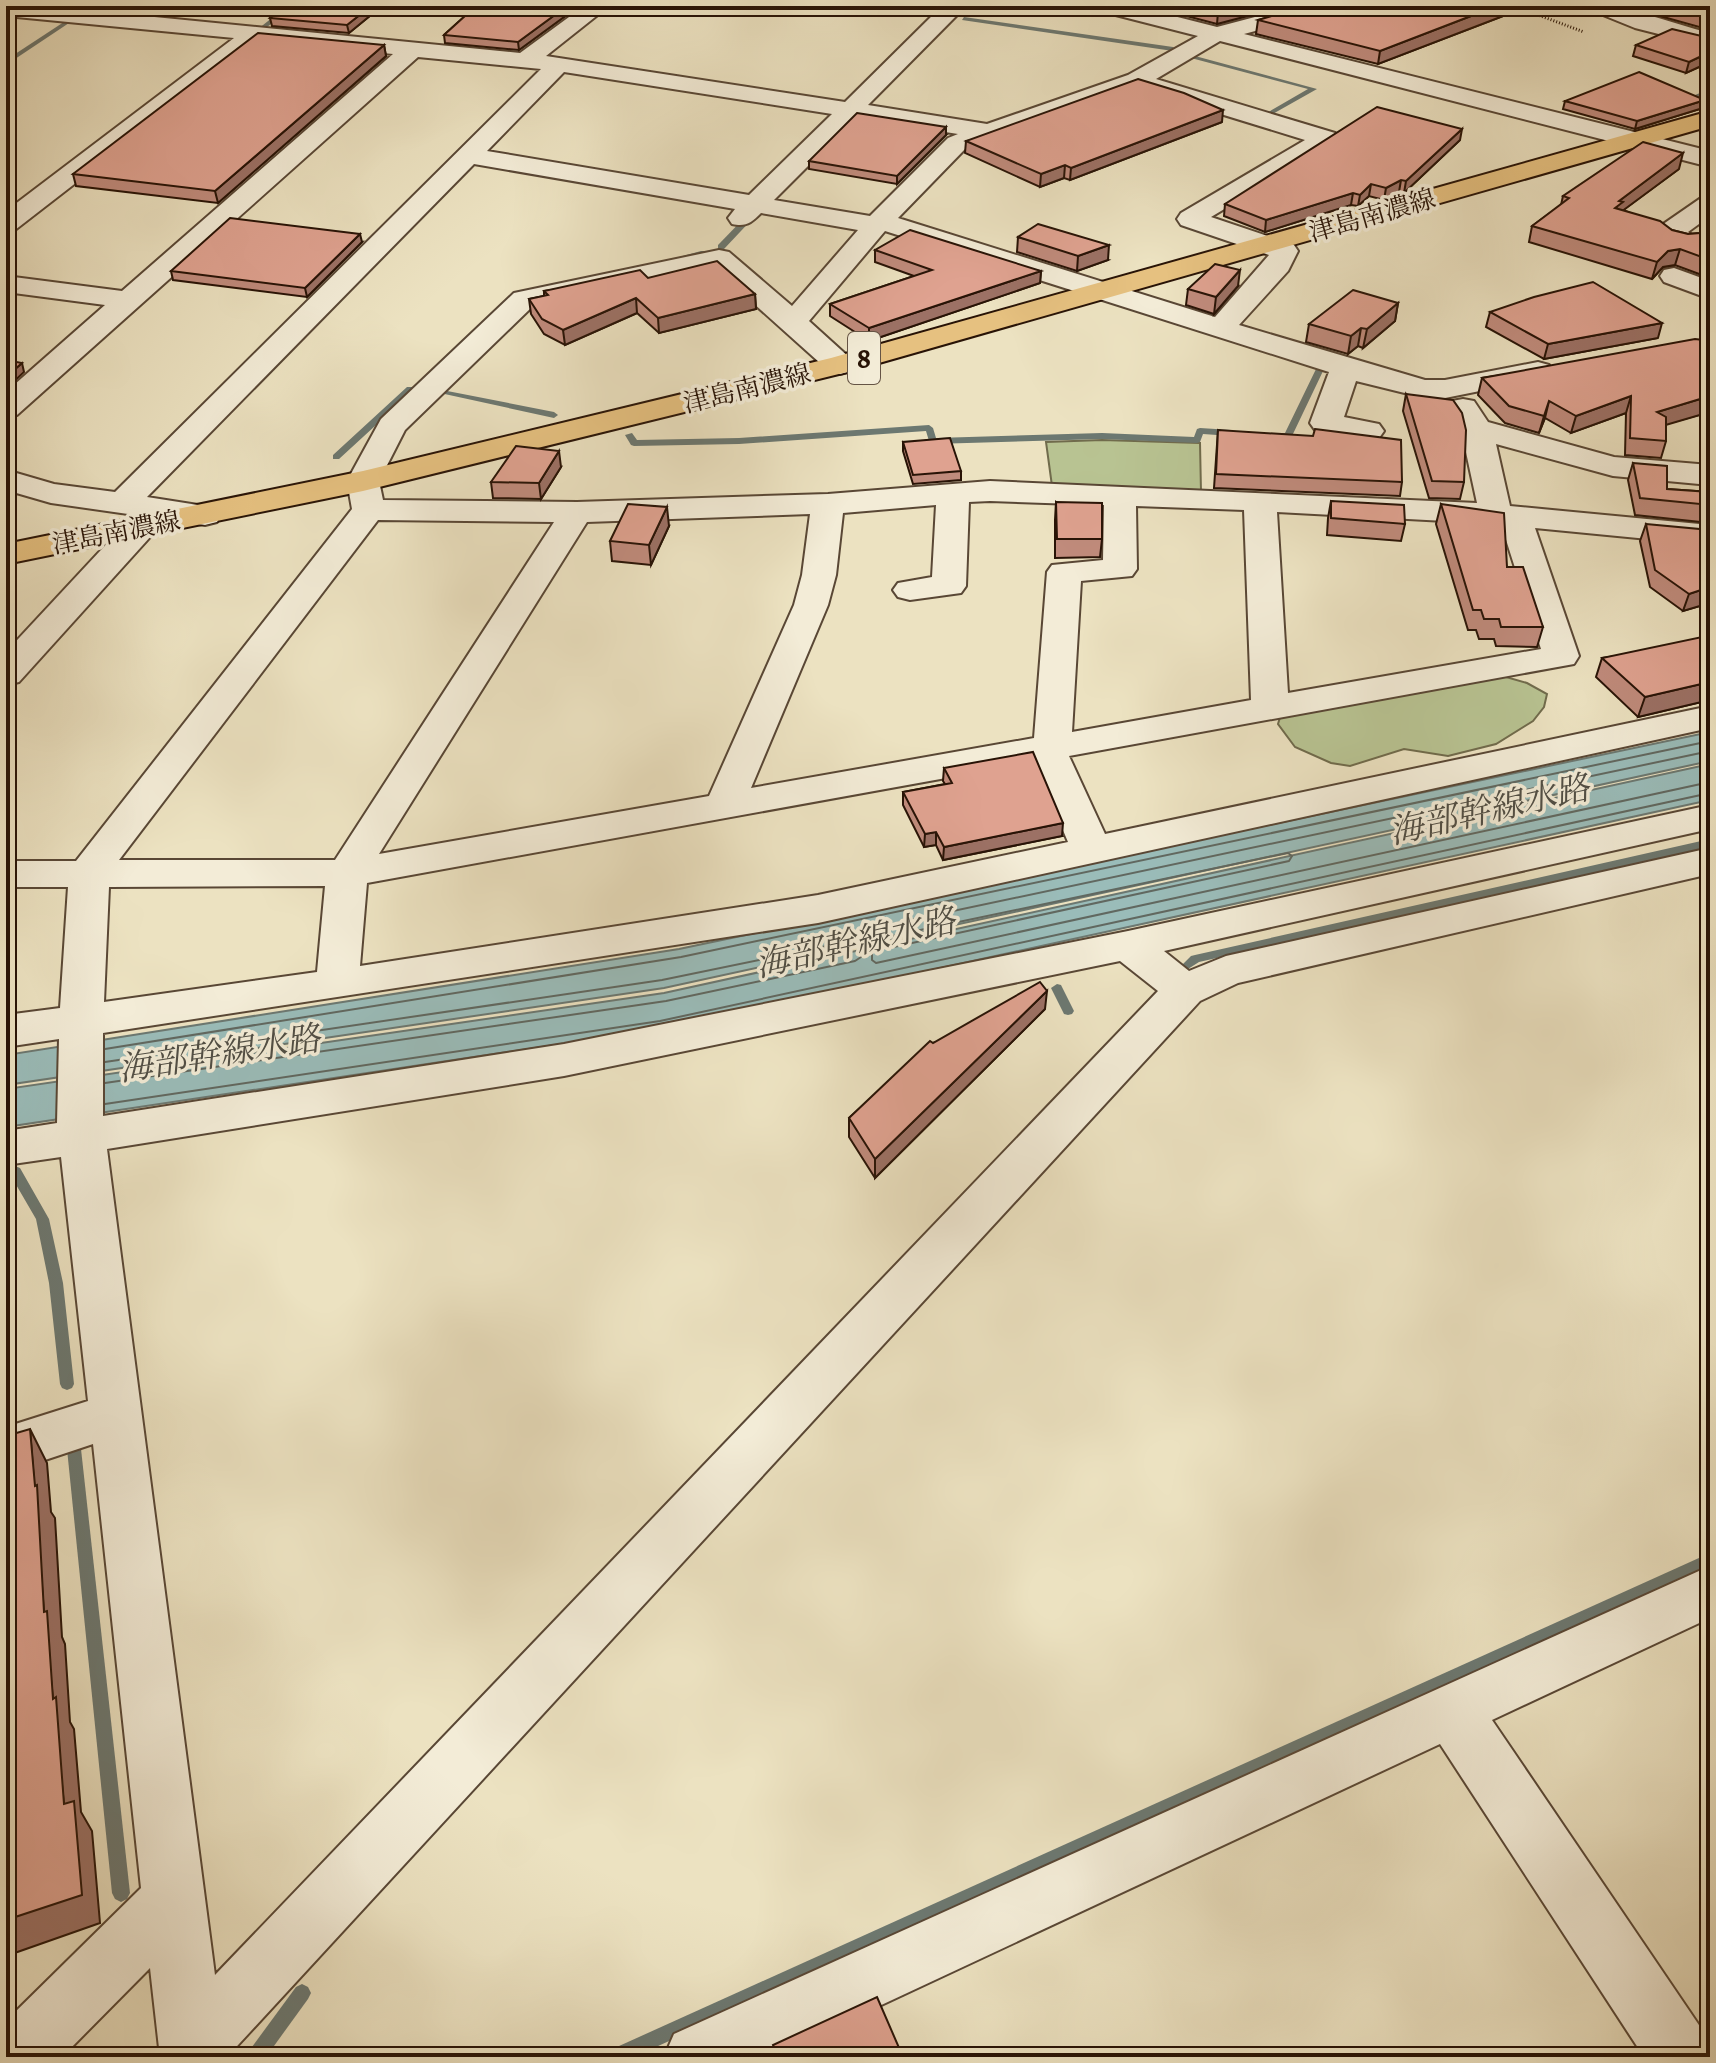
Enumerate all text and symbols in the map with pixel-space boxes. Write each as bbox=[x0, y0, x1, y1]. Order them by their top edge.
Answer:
street label: 津島南濃線 bbox=[1305, 181, 1439, 250]
road number: 8 bbox=[848, 332, 880, 384]
street label: 津島南濃線 bbox=[680, 356, 814, 421]
street label: 津島南濃線 bbox=[49, 503, 183, 562]
water label: 海部幹線水路 bbox=[1384, 763, 1596, 855]
water label: 海部幹線水路 bbox=[750, 896, 962, 988]
water label: 海部幹線水路 bbox=[115, 1014, 325, 1093]

